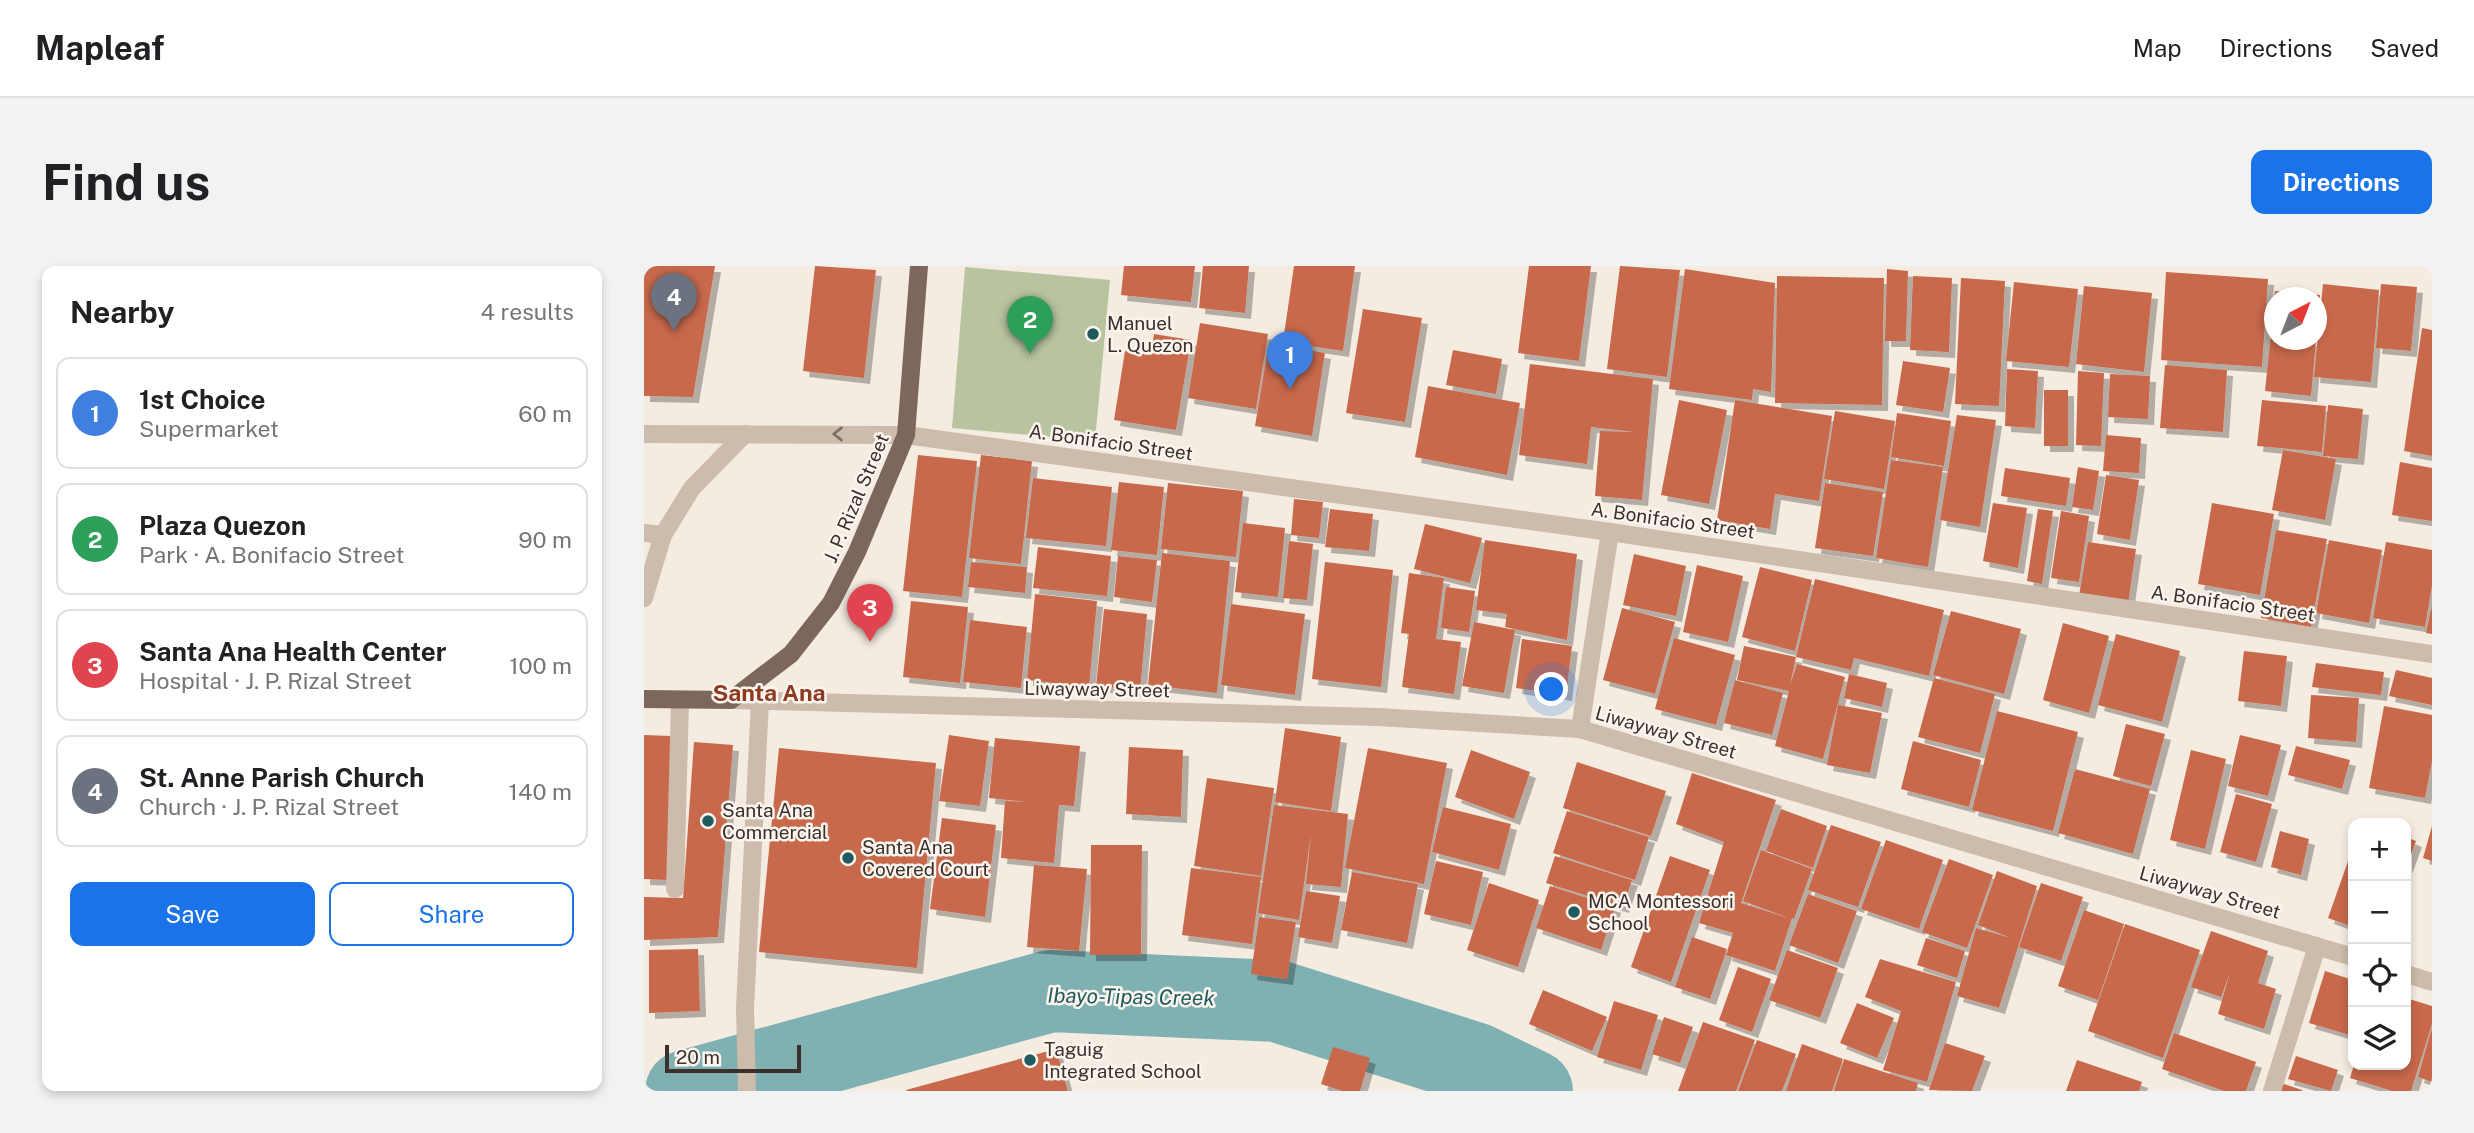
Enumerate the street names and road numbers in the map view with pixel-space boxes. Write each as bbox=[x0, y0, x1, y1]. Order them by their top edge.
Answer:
street label: A. Bonifacio Street bbox=[1028, 420, 1194, 464]
street label: J. P. Rizal Street bbox=[819, 430, 893, 566]
street label: A. Bonifacio Street bbox=[1590, 498, 1756, 542]
street label: A. Bonifacio Street bbox=[2150, 581, 2316, 625]
street label: Liwayway Street bbox=[1024, 677, 1170, 701]
street label: Liwayway Street bbox=[1593, 701, 1739, 763]
street label: Liwayway Street bbox=[2137, 861, 2283, 923]

